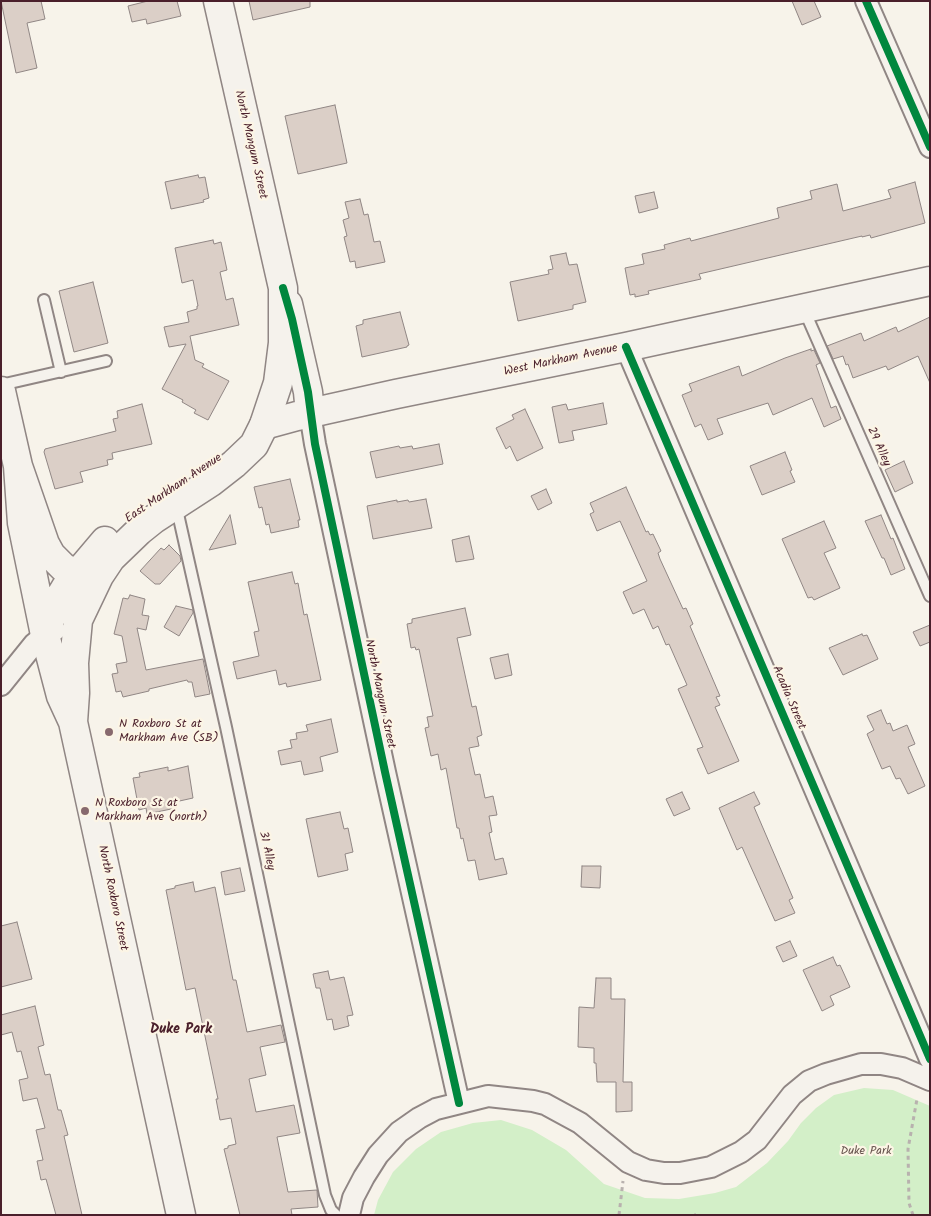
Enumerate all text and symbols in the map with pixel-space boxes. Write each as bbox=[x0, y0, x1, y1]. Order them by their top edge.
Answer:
street label: North Mangum Street bbox=[230, 89, 270, 201]
street label: West Markham Avenue bbox=[503, 342, 619, 380]
street label: 29 Alley bbox=[863, 425, 893, 469]
street label: East Markham Avenue bbox=[123, 451, 225, 527]
street label: North Mangum Street bbox=[360, 638, 398, 750]
street label: Acadia Street bbox=[768, 664, 808, 732]
place label: N Roxboro St at Markham Ave (SB) bbox=[119, 718, 219, 746]
marker: N Roxboro St at Markham Ave (SB) bbox=[103, 726, 115, 738]
place label: N Roxboro St at Markham Ave (north) bbox=[95, 797, 207, 825]
marker: N Roxboro St at Markham Ave (north) bbox=[79, 805, 91, 817]
street label: 31 Alley bbox=[255, 830, 277, 872]
street label: North Roxboro Street bbox=[94, 844, 130, 952]
district label: Duke Park bbox=[150, 1023, 212, 1039]
park label: Duke Park bbox=[840, 1145, 892, 1159]

